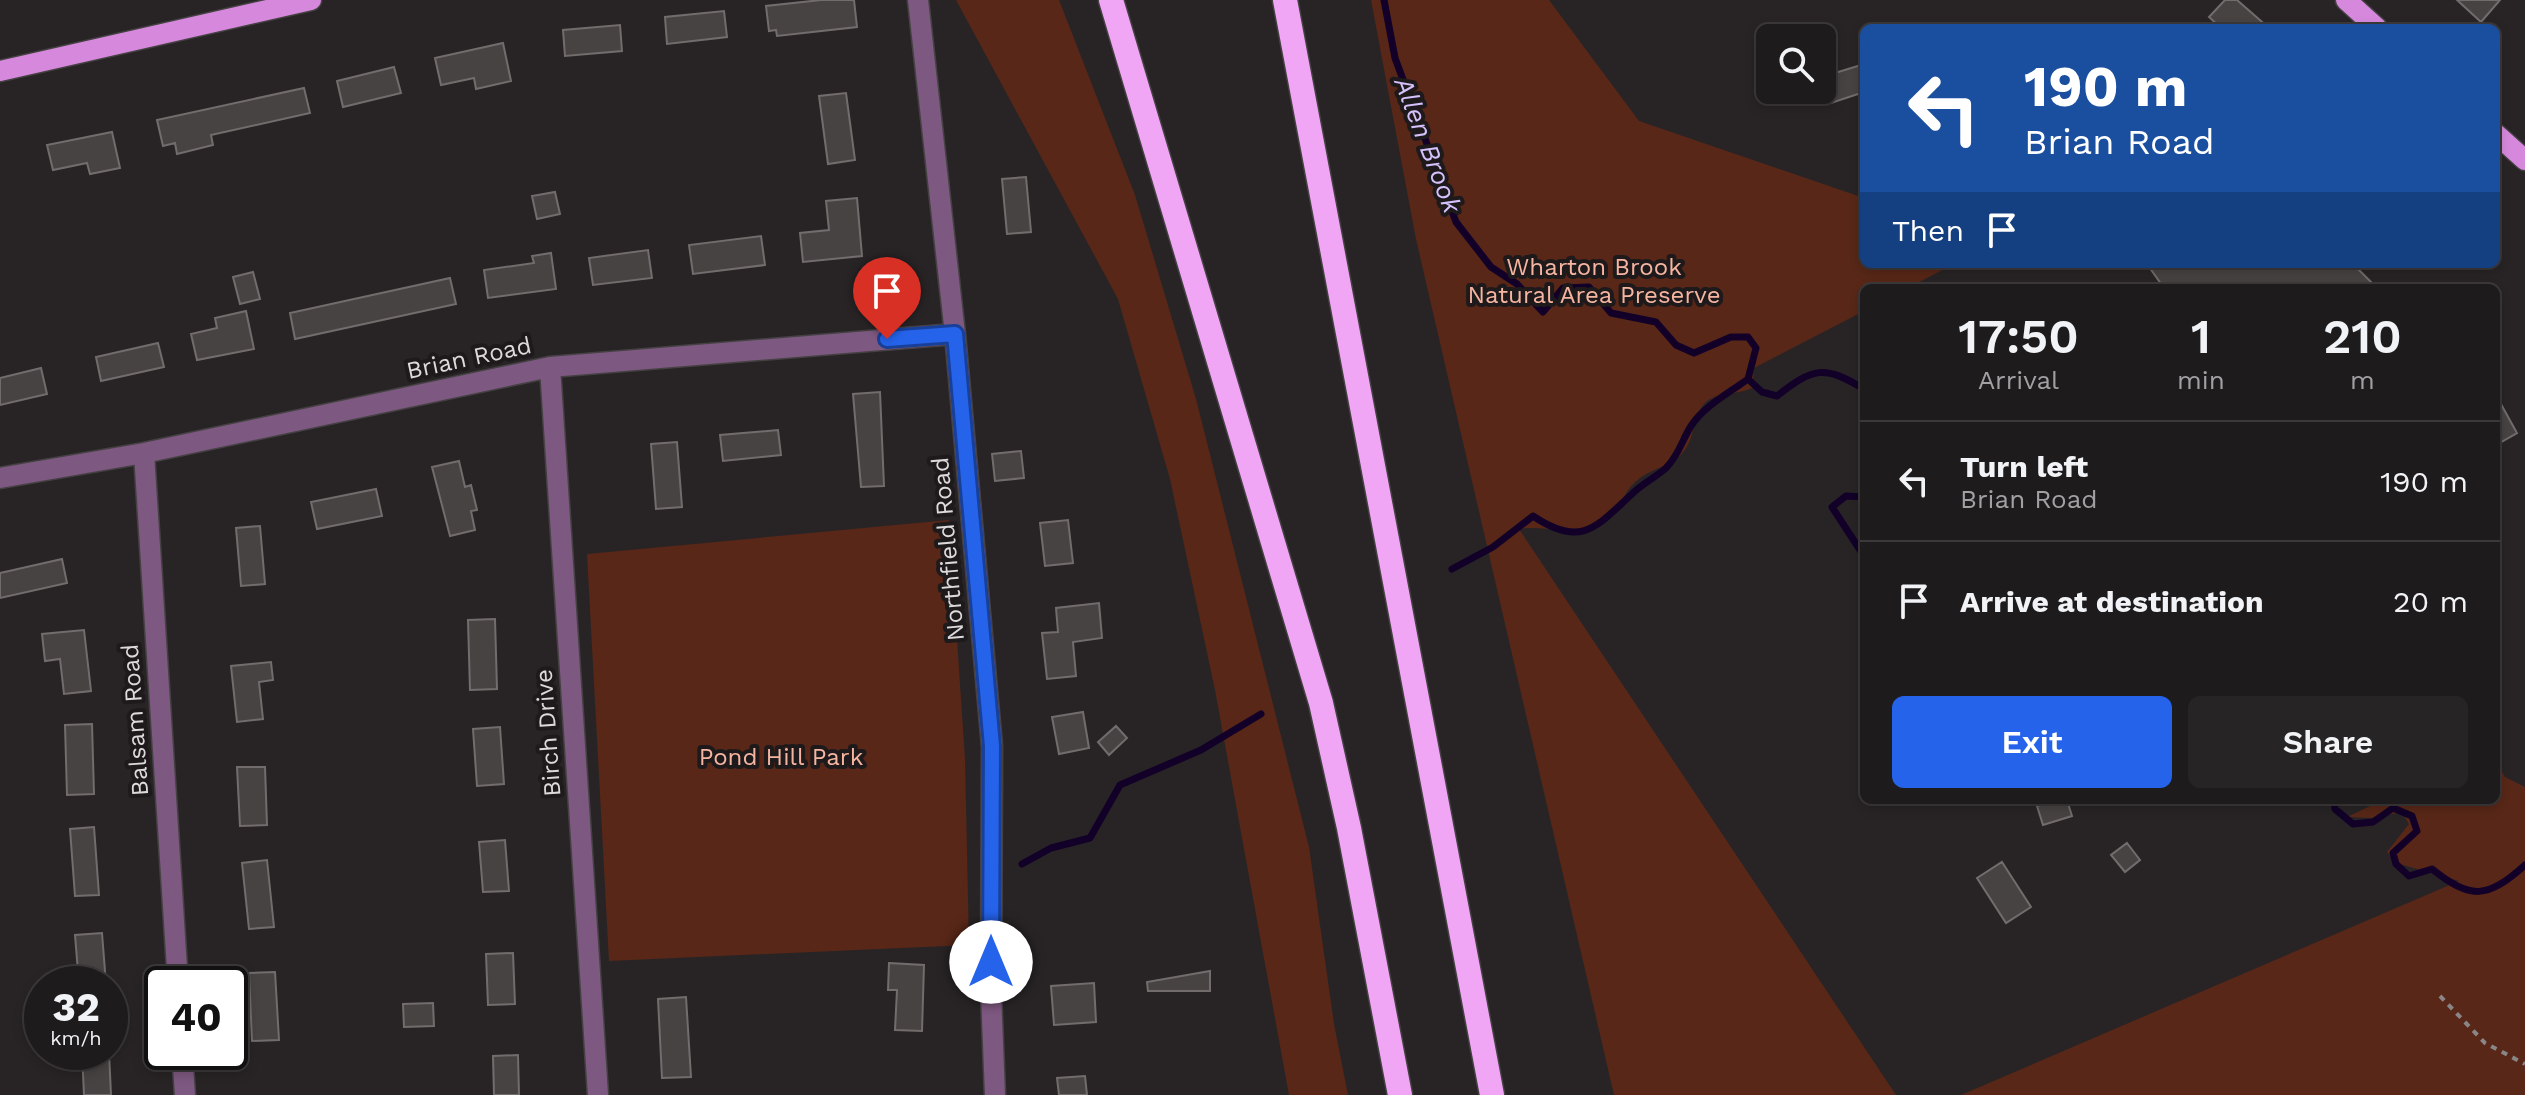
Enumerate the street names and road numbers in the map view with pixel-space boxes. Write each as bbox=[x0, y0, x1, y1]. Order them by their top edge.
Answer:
street label: Brian Road bbox=[404, 331, 534, 385]
street label: Northfield Road bbox=[926, 456, 970, 642]
street label: Balsam Road bbox=[116, 643, 154, 797]
street label: Birch Drive bbox=[530, 668, 566, 798]

